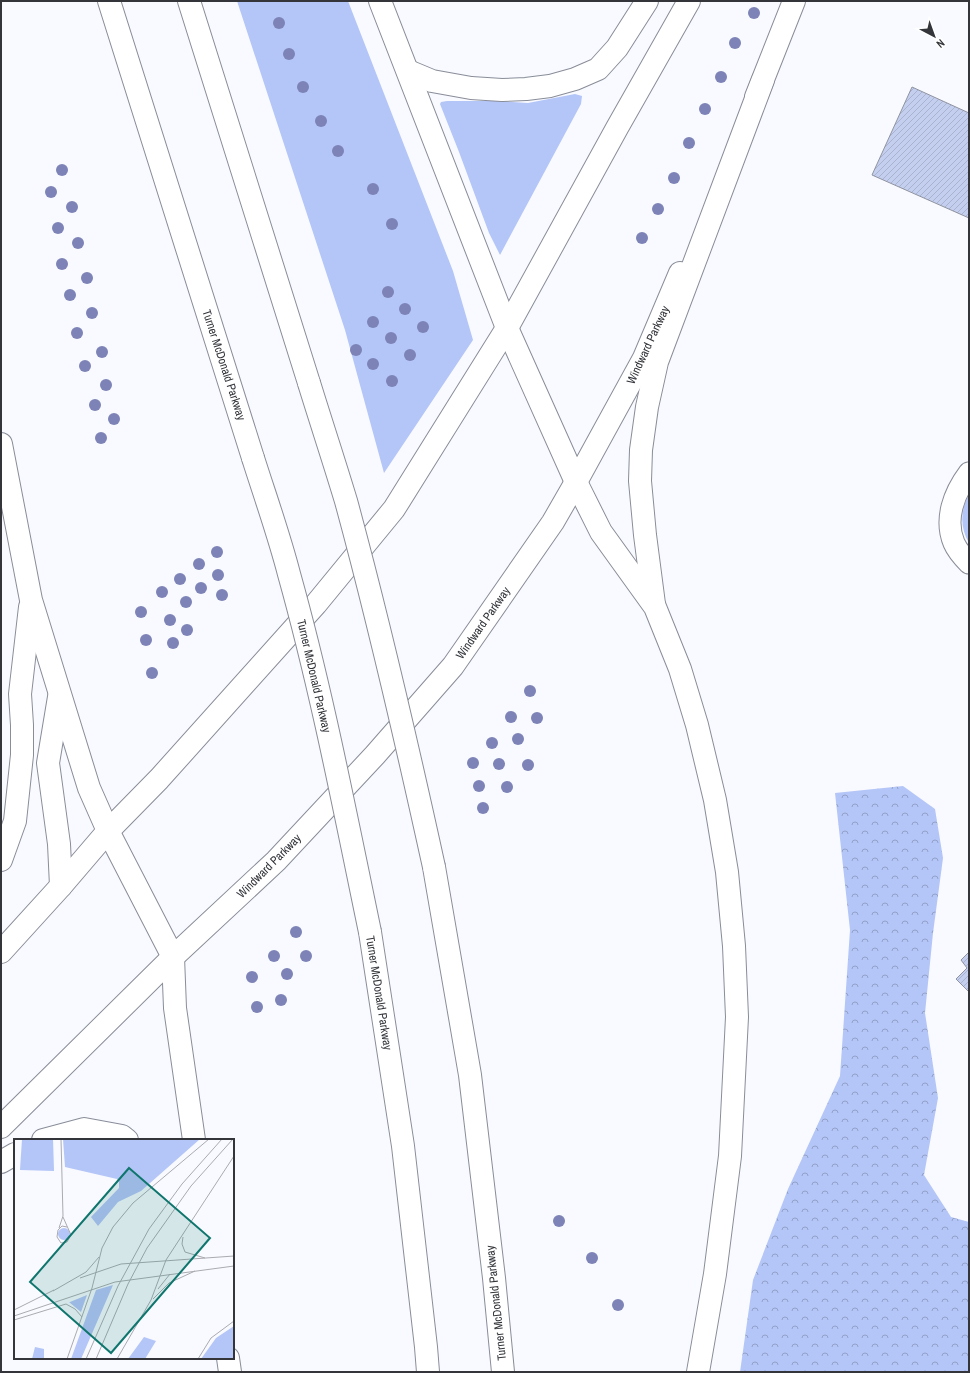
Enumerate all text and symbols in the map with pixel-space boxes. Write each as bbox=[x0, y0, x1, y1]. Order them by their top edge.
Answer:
north arrow bbox=[914, 16, 954, 56]
text: N bbox=[934, 36, 948, 51]
street label: Windward Parkway bbox=[623, 303, 673, 387]
street label: Turner McDonald Parkway bbox=[199, 308, 249, 423]
street label: Windward Parkway bbox=[452, 584, 514, 662]
street label: Turner McDonald Parkway bbox=[293, 618, 335, 734]
street label: Windward Parkway bbox=[233, 830, 305, 902]
street label: Turner McDonald Parkway bbox=[362, 935, 396, 1051]
inset map bbox=[14, 1139, 234, 1359]
street label: Turner McDonald Parkway bbox=[482, 1245, 510, 1361]

